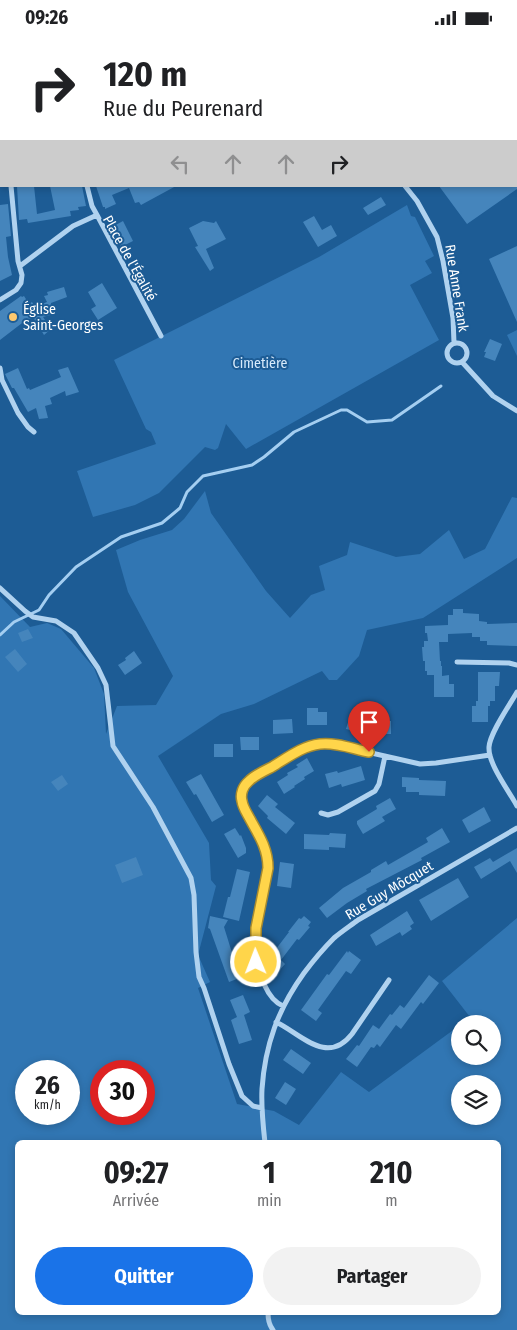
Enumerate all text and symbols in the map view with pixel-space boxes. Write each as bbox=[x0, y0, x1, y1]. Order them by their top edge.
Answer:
text: 09:26 bbox=[25, 6, 68, 29]
text: 120 m bbox=[103, 53, 187, 95]
icon: right bbox=[20, 55, 85, 120]
text: Rue du Peurenard bbox=[103, 95, 263, 122]
icon: left bbox=[166, 150, 194, 178]
icon: ahead bbox=[219, 150, 247, 178]
icon: ahead bbox=[272, 150, 300, 178]
icon: right bbox=[325, 150, 353, 178]
street label: Place de l'Égalité bbox=[99, 212, 161, 304]
street label: Rue Anne Frank bbox=[441, 243, 472, 334]
place label: Église Saint-Georges bbox=[23, 300, 103, 334]
marker: Église Saint-Georges bbox=[7, 311, 19, 323]
park label: Cimetière bbox=[233, 355, 287, 372]
pin bbox=[348, 701, 390, 752]
icon: arrive bbox=[355, 708, 383, 736]
street label: Rue Guy Môcquet bbox=[342, 857, 437, 923]
position arrow bbox=[229, 935, 281, 987]
map controls bbox=[451, 1015, 501, 1125]
button: search bbox=[451, 1015, 501, 1065]
speed limit sign: 30 bbox=[90, 1060, 155, 1125]
text: 26 bbox=[35, 1071, 60, 1101]
button: layers bbox=[451, 1075, 501, 1125]
text: km/h bbox=[34, 1098, 61, 1112]
text: 09:27 bbox=[103, 1155, 168, 1191]
text: 1 bbox=[263, 1155, 276, 1191]
text: 210 bbox=[370, 1155, 413, 1191]
text: Arrivée bbox=[113, 1191, 159, 1210]
text: min bbox=[257, 1191, 282, 1210]
text: m bbox=[385, 1191, 397, 1210]
button: Quitter bbox=[35, 1247, 253, 1305]
button: Partager bbox=[263, 1247, 481, 1305]

